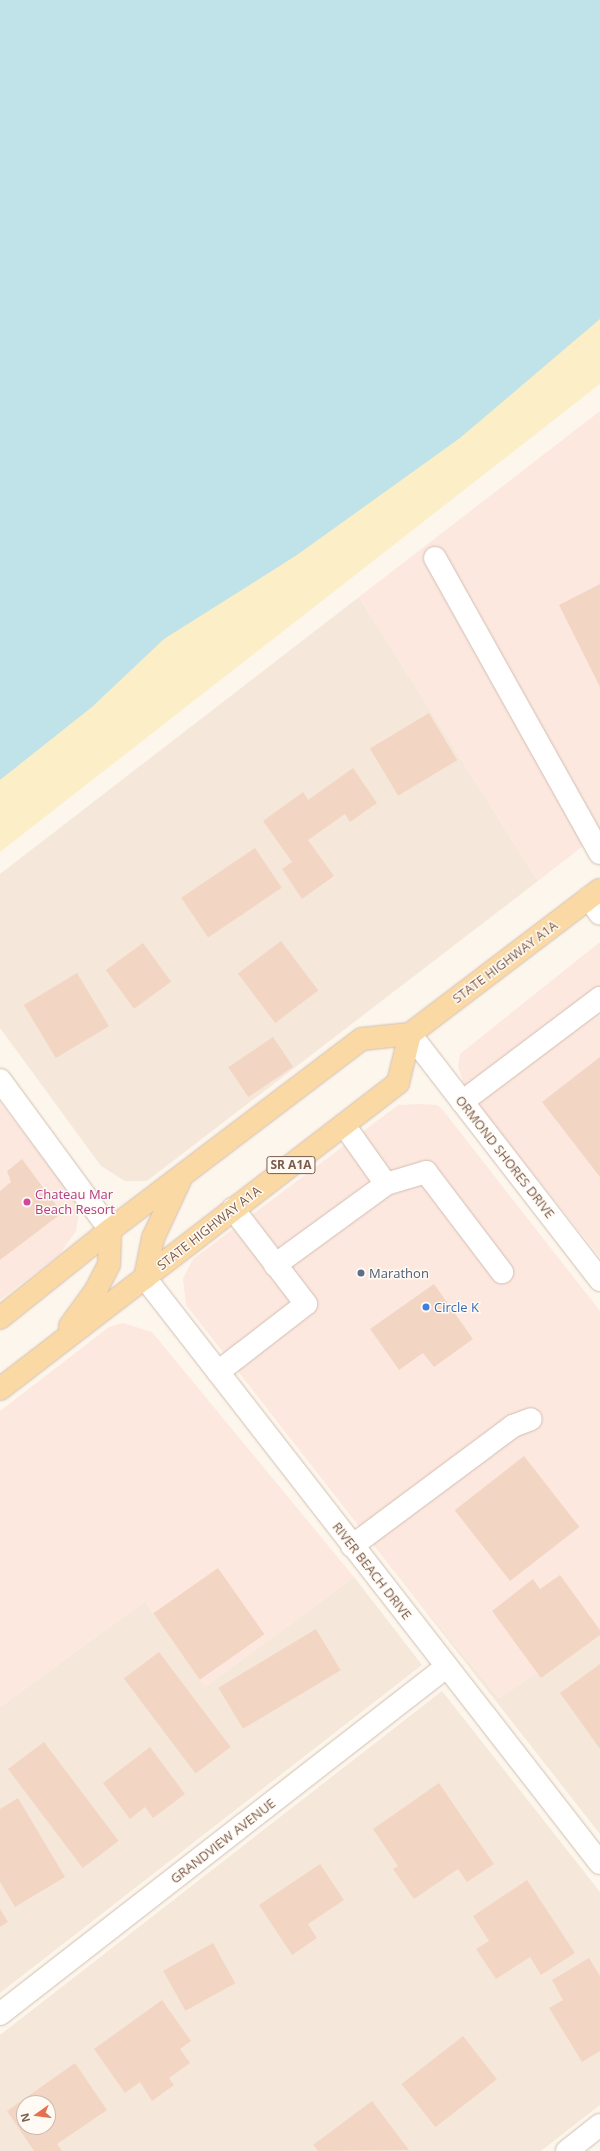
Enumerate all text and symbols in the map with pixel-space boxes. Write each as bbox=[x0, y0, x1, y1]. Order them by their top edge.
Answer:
street label: STATE HIGHWAY A1A bbox=[449, 917, 561, 1007]
street label: ORMOND SHORES DRIVE bbox=[452, 1093, 558, 1221]
road number: SR A1A bbox=[266, 1155, 316, 1175]
street label: STATE HIGHWAY A1A bbox=[154, 1183, 264, 1273]
place label: Chateau Mar Beach Resort bbox=[35, 1187, 115, 1218]
marker: Chateau Mar Beach Resort bbox=[22, 1197, 32, 1207]
place label: Marathon bbox=[369, 1265, 429, 1281]
marker: Marathon bbox=[356, 1268, 366, 1278]
place label: Circle K bbox=[434, 1299, 479, 1315]
marker: Circle K bbox=[421, 1302, 431, 1312]
street label: RIVER BEACH DRIVE bbox=[329, 1519, 415, 1623]
street label: GRANDVIEW AVENUE bbox=[168, 1795, 278, 1887]
north arrow bbox=[16, 2095, 56, 2135]
text: N bbox=[16, 2112, 33, 2124]

